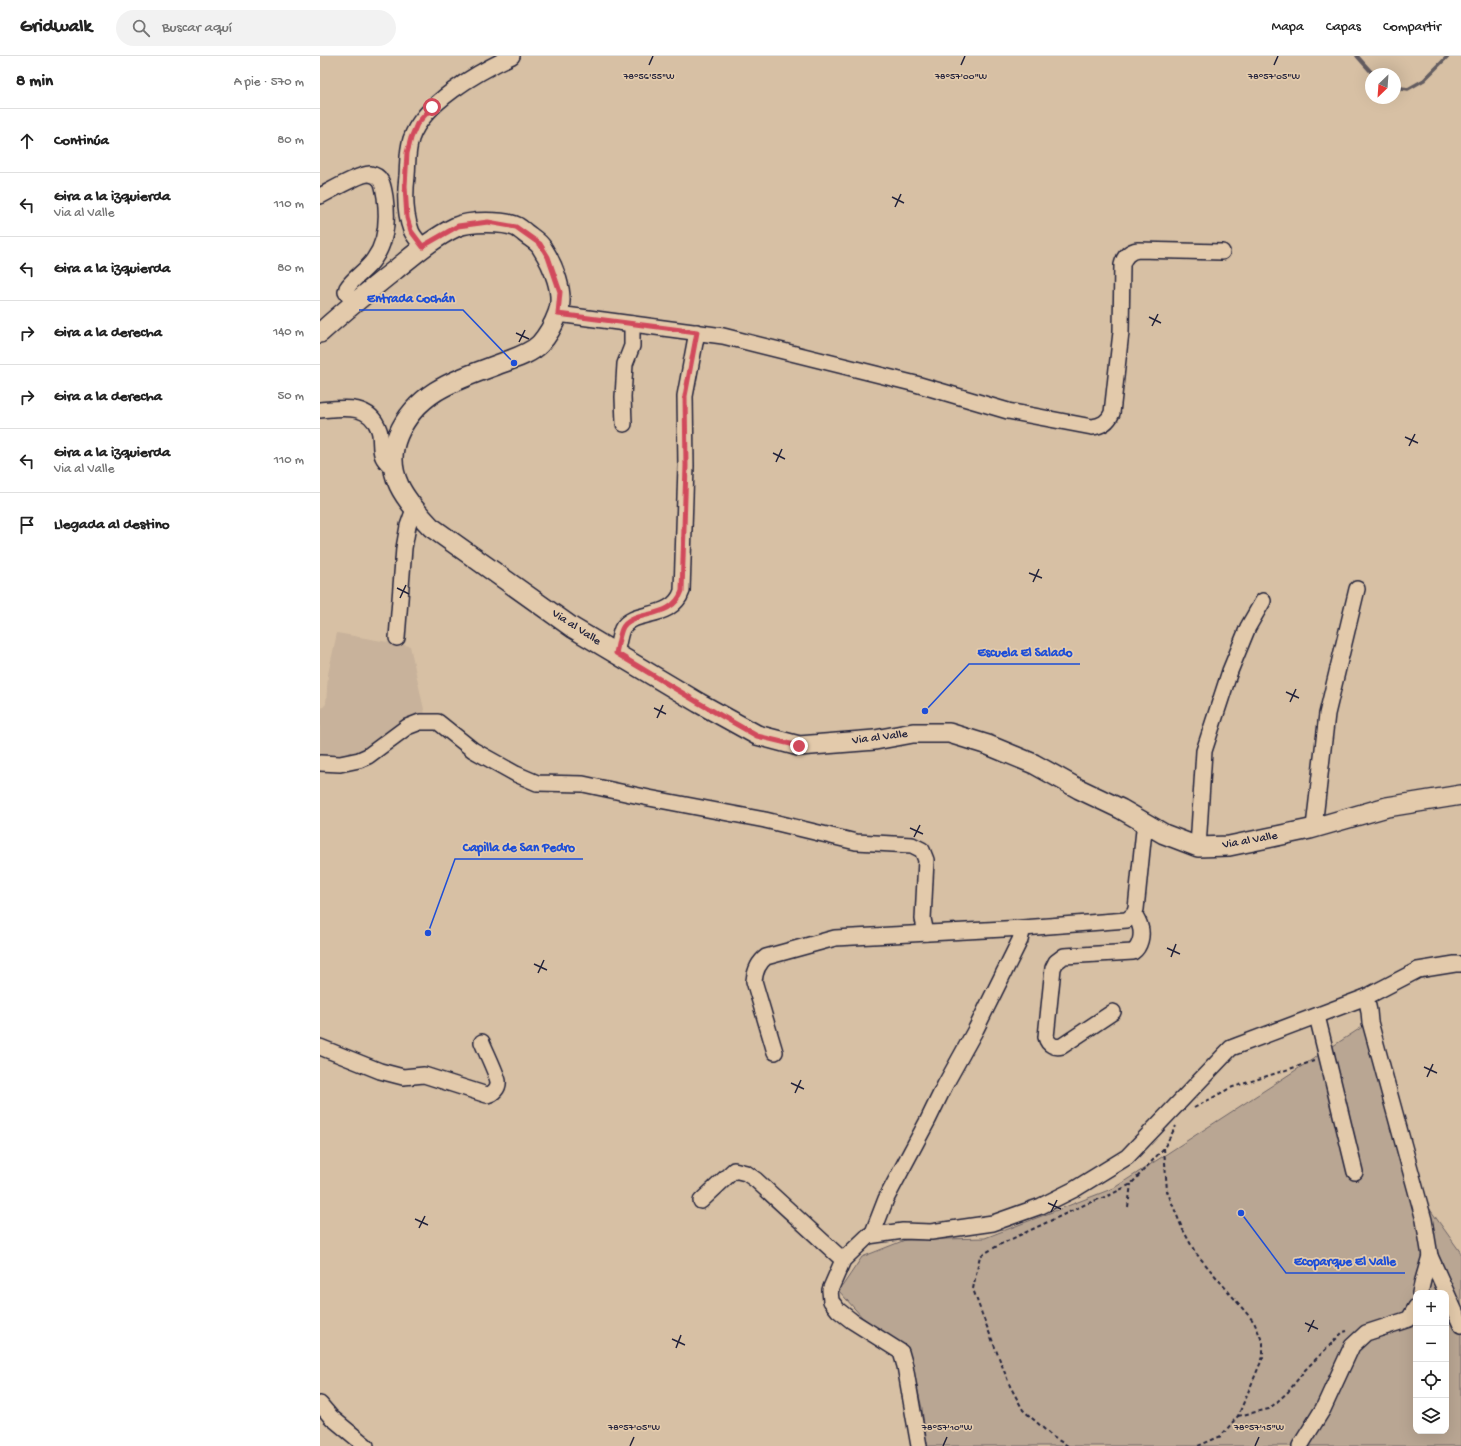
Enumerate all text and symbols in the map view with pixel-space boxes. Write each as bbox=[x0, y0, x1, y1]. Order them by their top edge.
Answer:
search box bbox=[116, 10, 396, 46]
text: Gridwalk bbox=[20, 16, 92, 39]
icon: search bbox=[130, 17, 152, 39]
text: Buscar aquí bbox=[162, 19, 232, 37]
text: Mapa bbox=[1272, 19, 1304, 36]
text: Capas bbox=[1326, 19, 1361, 36]
text: Compartir bbox=[1383, 19, 1441, 36]
north arrow bbox=[1365, 68, 1401, 104]
text: 78°56'55"W bbox=[622, 71, 675, 83]
text: 78°57'00"W bbox=[934, 71, 988, 83]
text: 78°57'05"W bbox=[1247, 71, 1300, 83]
text: 8 min bbox=[16, 72, 53, 92]
text: A pie · 570 m bbox=[234, 75, 304, 90]
route start bbox=[423, 98, 441, 116]
icon: ahead bbox=[16, 130, 38, 152]
text: Continúa bbox=[54, 132, 109, 150]
text: 80 m bbox=[277, 133, 304, 148]
text: Gira a la izquierda bbox=[54, 188, 170, 206]
icon: left bbox=[16, 194, 38, 216]
text: 110 m bbox=[274, 197, 304, 212]
text: Via al Valle bbox=[54, 206, 114, 221]
icon: left bbox=[16, 258, 38, 280]
text: Gira a la izquierda bbox=[54, 260, 170, 278]
text: 80 m bbox=[277, 261, 304, 276]
callout: Entrada Cochán bbox=[359, 285, 463, 310]
text: Entrada Cochán bbox=[367, 292, 456, 307]
icon: right bbox=[16, 322, 38, 344]
text: Gira a la derecha bbox=[54, 324, 162, 342]
text: 140 m bbox=[273, 325, 304, 340]
icon: right bbox=[16, 386, 38, 408]
text: Gira a la derecha bbox=[54, 388, 162, 406]
text: 50 m bbox=[277, 389, 304, 404]
text: Gira a la izquierda bbox=[54, 444, 170, 462]
icon: left bbox=[16, 450, 38, 472]
text: 110 m bbox=[274, 453, 304, 468]
text: Via al Valle bbox=[54, 462, 114, 477]
icon: arrive bbox=[16, 514, 38, 536]
text: Llegada al destino bbox=[54, 516, 170, 534]
street label: Via al Valle bbox=[548, 606, 604, 649]
callout: Escuela El Salado bbox=[969, 639, 1080, 664]
text: Escuela El Salado bbox=[977, 646, 1073, 661]
street label: Via al Valle bbox=[850, 728, 909, 748]
route end bbox=[790, 737, 808, 755]
street label: Via al Valle bbox=[1220, 829, 1279, 853]
callout: Capilla de San Pedro bbox=[455, 834, 583, 859]
text: Capilla de San Pedro bbox=[462, 841, 575, 857]
callout: Ecoparque El Valle bbox=[1286, 1248, 1405, 1273]
text: Ecoparque El Valle bbox=[1294, 1255, 1397, 1271]
map controls bbox=[1413, 1290, 1449, 1434]
button: + bbox=[1413, 1290, 1449, 1326]
button: − bbox=[1413, 1326, 1449, 1362]
button: locate bbox=[1413, 1362, 1449, 1398]
button: layers bbox=[1413, 1398, 1449, 1434]
text: 78°57'05"W bbox=[607, 1422, 660, 1434]
text: 78°57'10"W bbox=[921, 1422, 973, 1434]
text: 78°57'15"W bbox=[1233, 1422, 1285, 1434]

